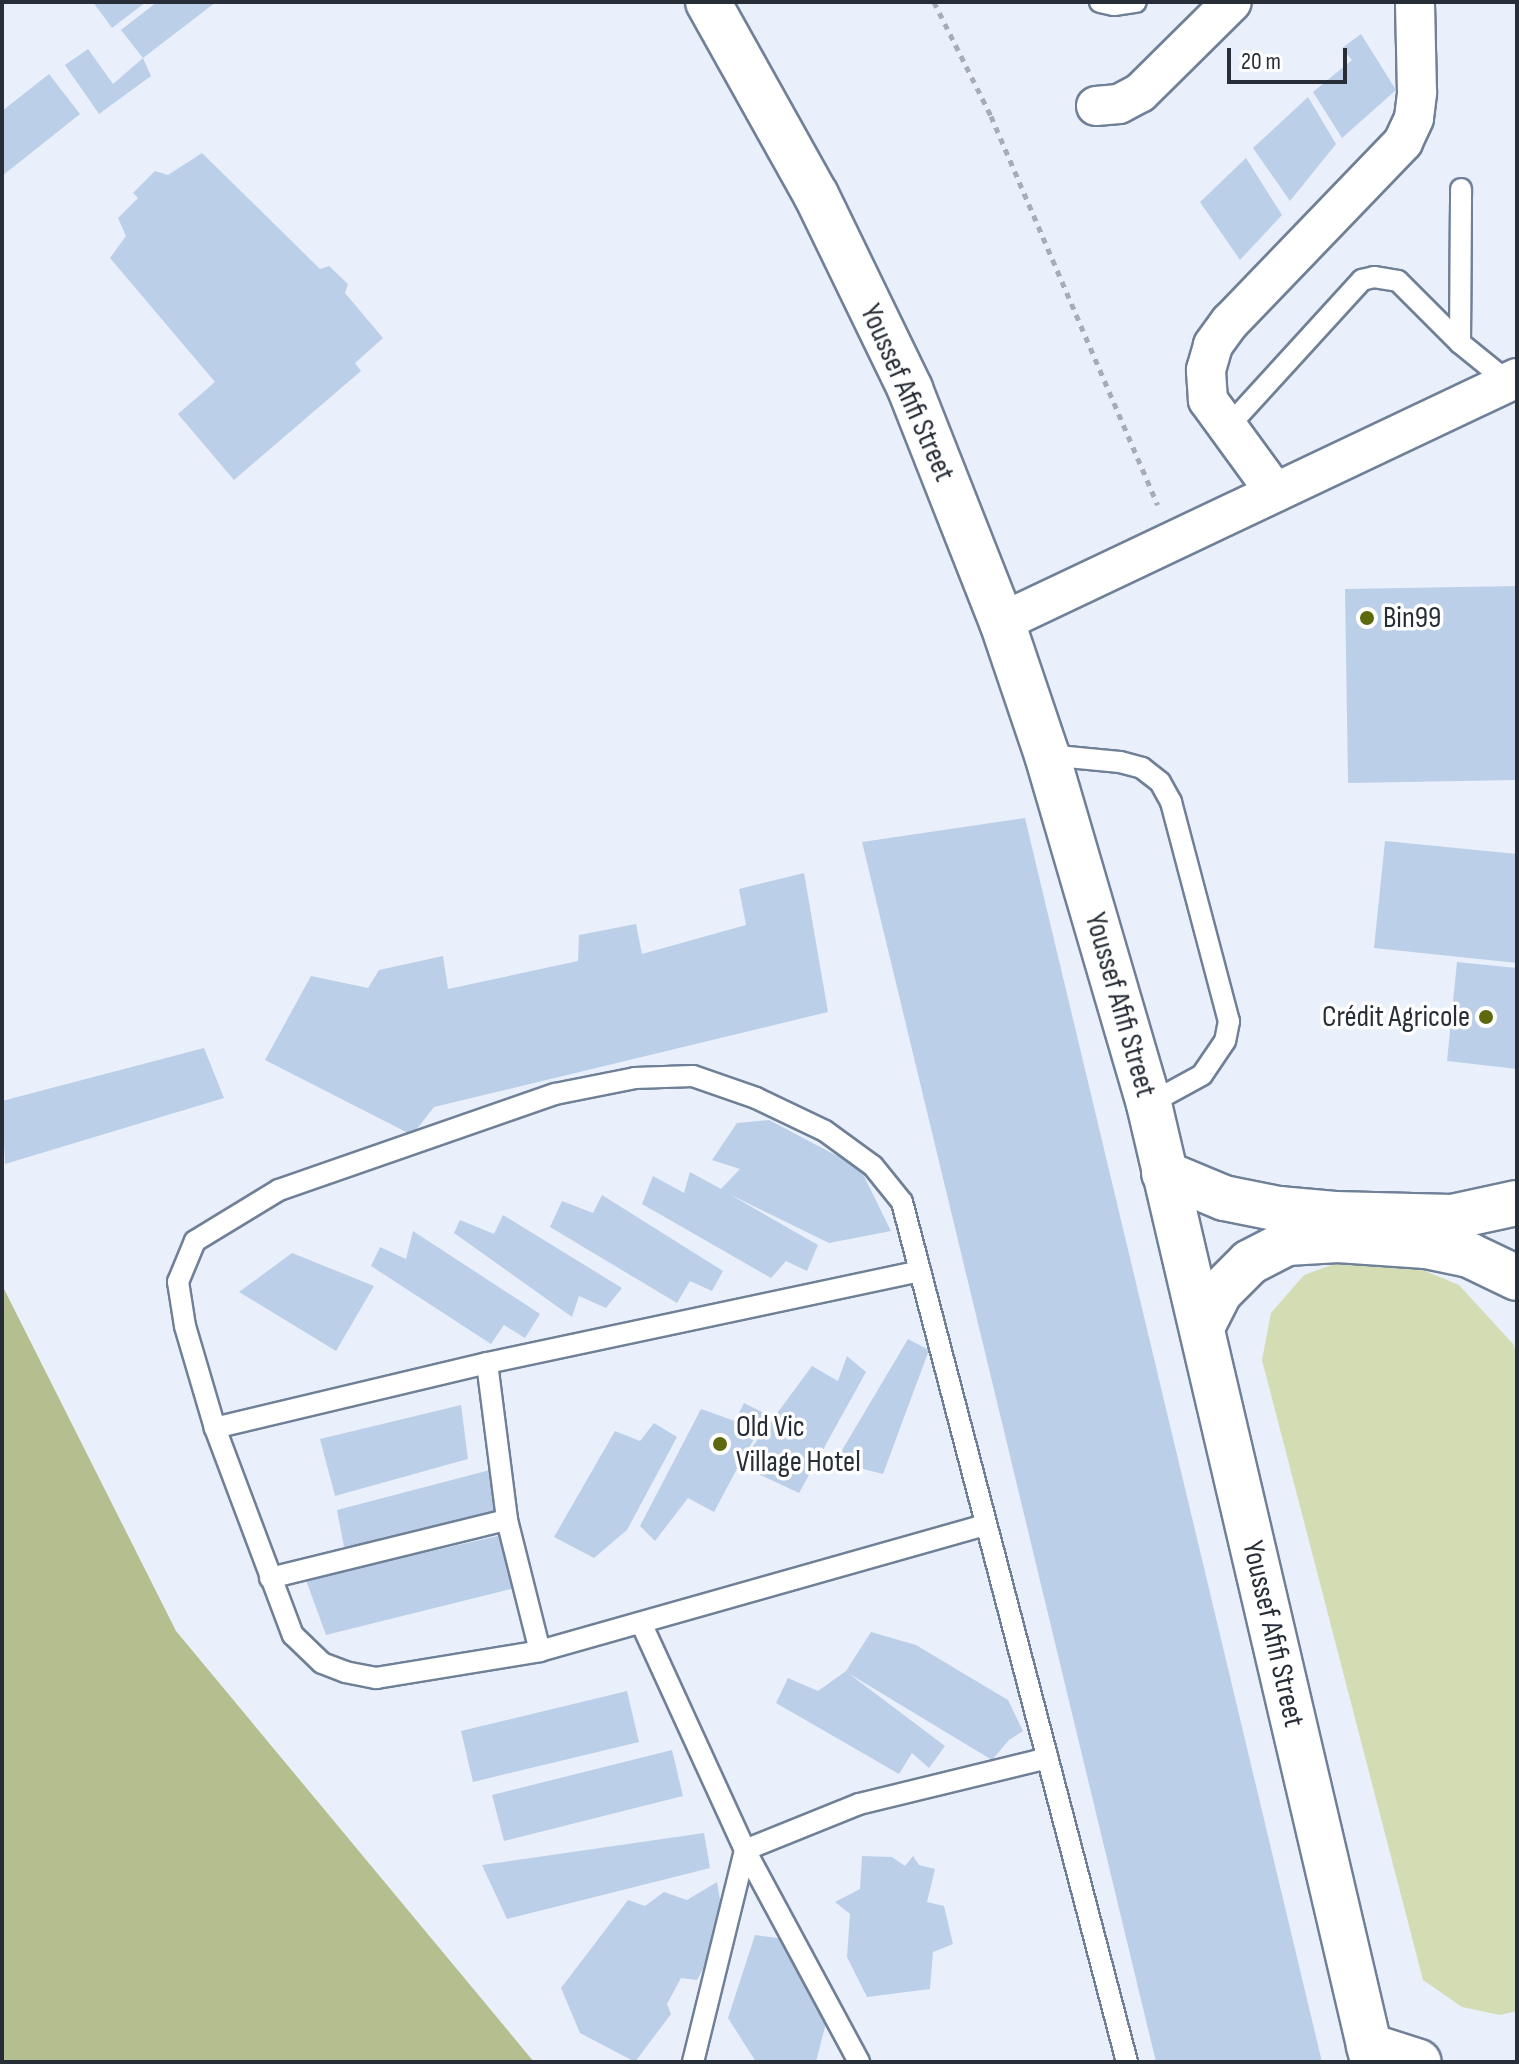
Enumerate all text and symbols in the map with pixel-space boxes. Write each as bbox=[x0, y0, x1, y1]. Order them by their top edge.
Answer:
scale bar bbox=[1231, 32, 1351, 82]
text: 20 m bbox=[1241, 47, 1281, 76]
street label: Youssef Afifi Street bbox=[852, 299, 962, 487]
place label: Bin99 bbox=[1383, 600, 1441, 636]
marker: Bin99 bbox=[1358, 609, 1376, 627]
street label: Youssef Afifi Street bbox=[1077, 909, 1163, 1101]
place label: Crédit Agricole bbox=[1322, 999, 1470, 1035]
marker: Crédit Agricole bbox=[1477, 1008, 1495, 1026]
place label: Old Vic Village Hotel bbox=[736, 1409, 861, 1480]
marker: Old Vic Village Hotel bbox=[711, 1435, 729, 1453]
street label: Youssef Afifi Street bbox=[1234, 1537, 1312, 1731]

